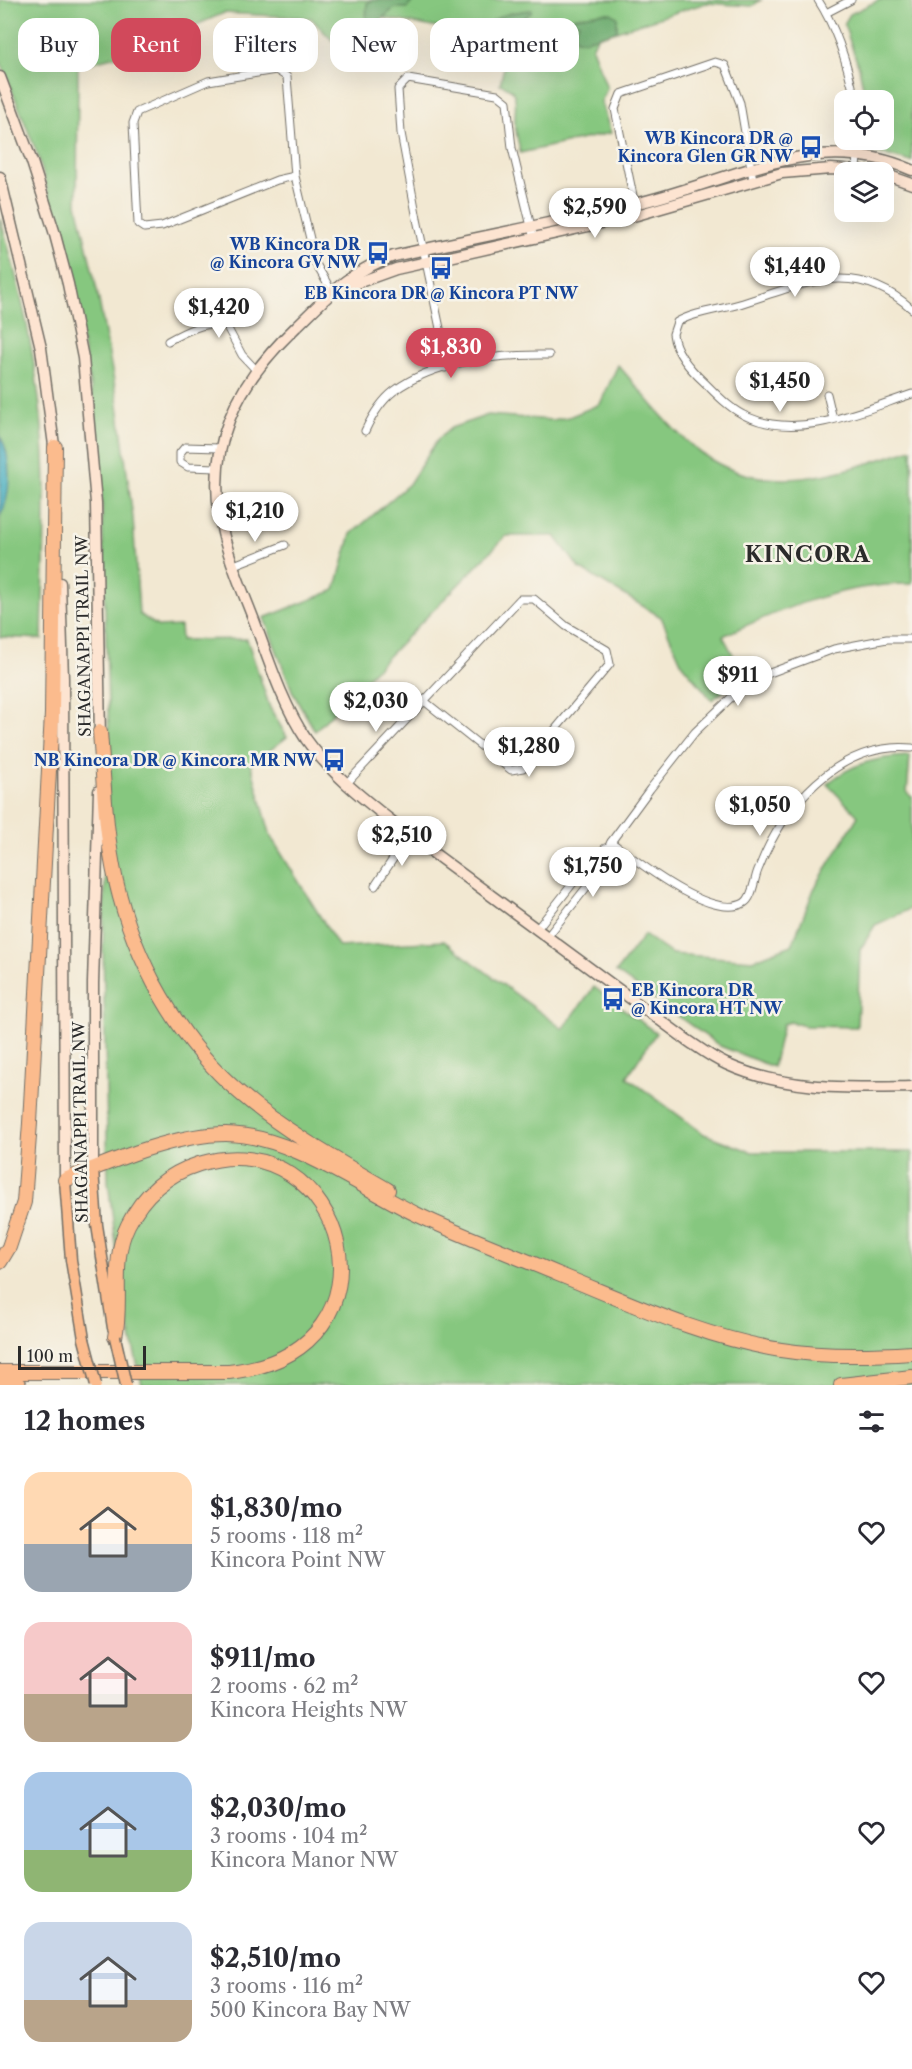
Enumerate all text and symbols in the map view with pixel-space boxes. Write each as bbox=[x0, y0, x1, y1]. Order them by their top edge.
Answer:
chip: Buy bbox=[18, 18, 99, 72]
chip: Rent bbox=[111, 18, 201, 72]
chip: Filters bbox=[213, 18, 318, 72]
chip: New bbox=[330, 18, 418, 72]
chip: Apartment bbox=[430, 18, 579, 72]
map controls bbox=[834, 90, 894, 222]
button: locate bbox=[834, 90, 894, 150]
place label: WB Kincora DR @ Kincora Glen GR NW bbox=[618, 128, 794, 166]
bus stop icon: WB Kincora DR @ Kincora Glen GR NW bbox=[798, 134, 824, 160]
button: layers bbox=[834, 162, 894, 222]
pin: $2,590 bbox=[546, 188, 644, 239]
text: $2,590 bbox=[563, 195, 627, 219]
place label: WB Kincora DR @ Kincora GV NW bbox=[210, 234, 361, 272]
bus stop icon: WB Kincora DR @ Kincora GV NW bbox=[365, 240, 391, 266]
pin: $1,440 bbox=[746, 247, 844, 298]
text: $1,440 bbox=[764, 254, 826, 278]
bus stop icon: EB Kincora DR @ Kincora PT NW bbox=[428, 255, 454, 281]
place label: EB Kincora DR @ Kincora PT NW bbox=[304, 283, 579, 303]
pin: $1,420 bbox=[170, 288, 268, 339]
text: $1,420 bbox=[188, 295, 250, 319]
pin: $1,830 bbox=[402, 328, 500, 379]
text: $1,830 bbox=[420, 335, 482, 359]
pin: $1,450 bbox=[731, 362, 829, 413]
text: $1,450 bbox=[749, 369, 811, 393]
pin: $1,210 bbox=[206, 492, 304, 543]
text: $1,210 bbox=[225, 499, 285, 523]
street label: SHAGANAPPI TRAIL NW bbox=[71, 535, 95, 737]
district label: KINCORA bbox=[745, 541, 871, 568]
pin: $911 bbox=[702, 656, 774, 707]
text: $911 bbox=[717, 663, 759, 687]
pin: $2,030 bbox=[327, 682, 425, 733]
text: $2,030 bbox=[343, 689, 409, 713]
pin: $1,280 bbox=[480, 727, 578, 778]
text: $1,280 bbox=[498, 734, 560, 758]
bus stop icon: NB Kincora DR @ Kincora MR NW bbox=[321, 747, 347, 773]
place label: NB Kincora DR @ Kincora MR NW bbox=[34, 750, 317, 770]
pin: $1,050 bbox=[711, 786, 809, 837]
text: $1,050 bbox=[729, 793, 791, 817]
pin: $2,510 bbox=[353, 816, 451, 867]
text: $2,510 bbox=[371, 823, 433, 847]
pin: $1,750 bbox=[544, 847, 642, 898]
text: $1,750 bbox=[563, 854, 623, 878]
place label: EB Kincora DR @ Kincora HT NW bbox=[631, 980, 783, 1018]
bus stop icon: EB Kincora DR @ Kincora HT NW bbox=[600, 986, 626, 1012]
street label: SHAGANAPPI TRAIL NW bbox=[68, 1021, 92, 1223]
scale bar bbox=[18, 1343, 146, 1370]
text: 100 m bbox=[27, 1346, 73, 1366]
text: 12 homes bbox=[24, 1405, 145, 1437]
icon: filters bbox=[855, 1405, 888, 1438]
text: $1,830/mo bbox=[210, 1492, 342, 1524]
icon: home bbox=[72, 1496, 144, 1568]
icon: heart bbox=[855, 1516, 888, 1549]
text: 5 rooms · 118 m² bbox=[210, 1524, 363, 1548]
text: Kincora Point NW bbox=[210, 1548, 385, 1572]
text: $911/mo bbox=[210, 1642, 316, 1674]
icon: home bbox=[72, 1646, 144, 1718]
icon: heart bbox=[855, 1666, 888, 1699]
text: 2 rooms · 62 m² bbox=[210, 1674, 358, 1698]
text: Kincora Heights NW bbox=[210, 1698, 407, 1722]
text: $2,030/mo bbox=[210, 1792, 346, 1824]
icon: home bbox=[72, 1796, 144, 1868]
icon: heart bbox=[855, 1816, 888, 1849]
text: 3 rooms · 104 m² bbox=[210, 1824, 367, 1848]
text: Kincora Manor NW bbox=[210, 1848, 398, 1872]
text: $2,510/mo bbox=[210, 1942, 341, 1974]
icon: home bbox=[72, 1946, 144, 2018]
icon: heart bbox=[855, 1966, 888, 1999]
text: 3 rooms · 116 m² bbox=[210, 1974, 363, 1998]
text: 500 Kincora Bay NW bbox=[210, 1998, 411, 2022]

